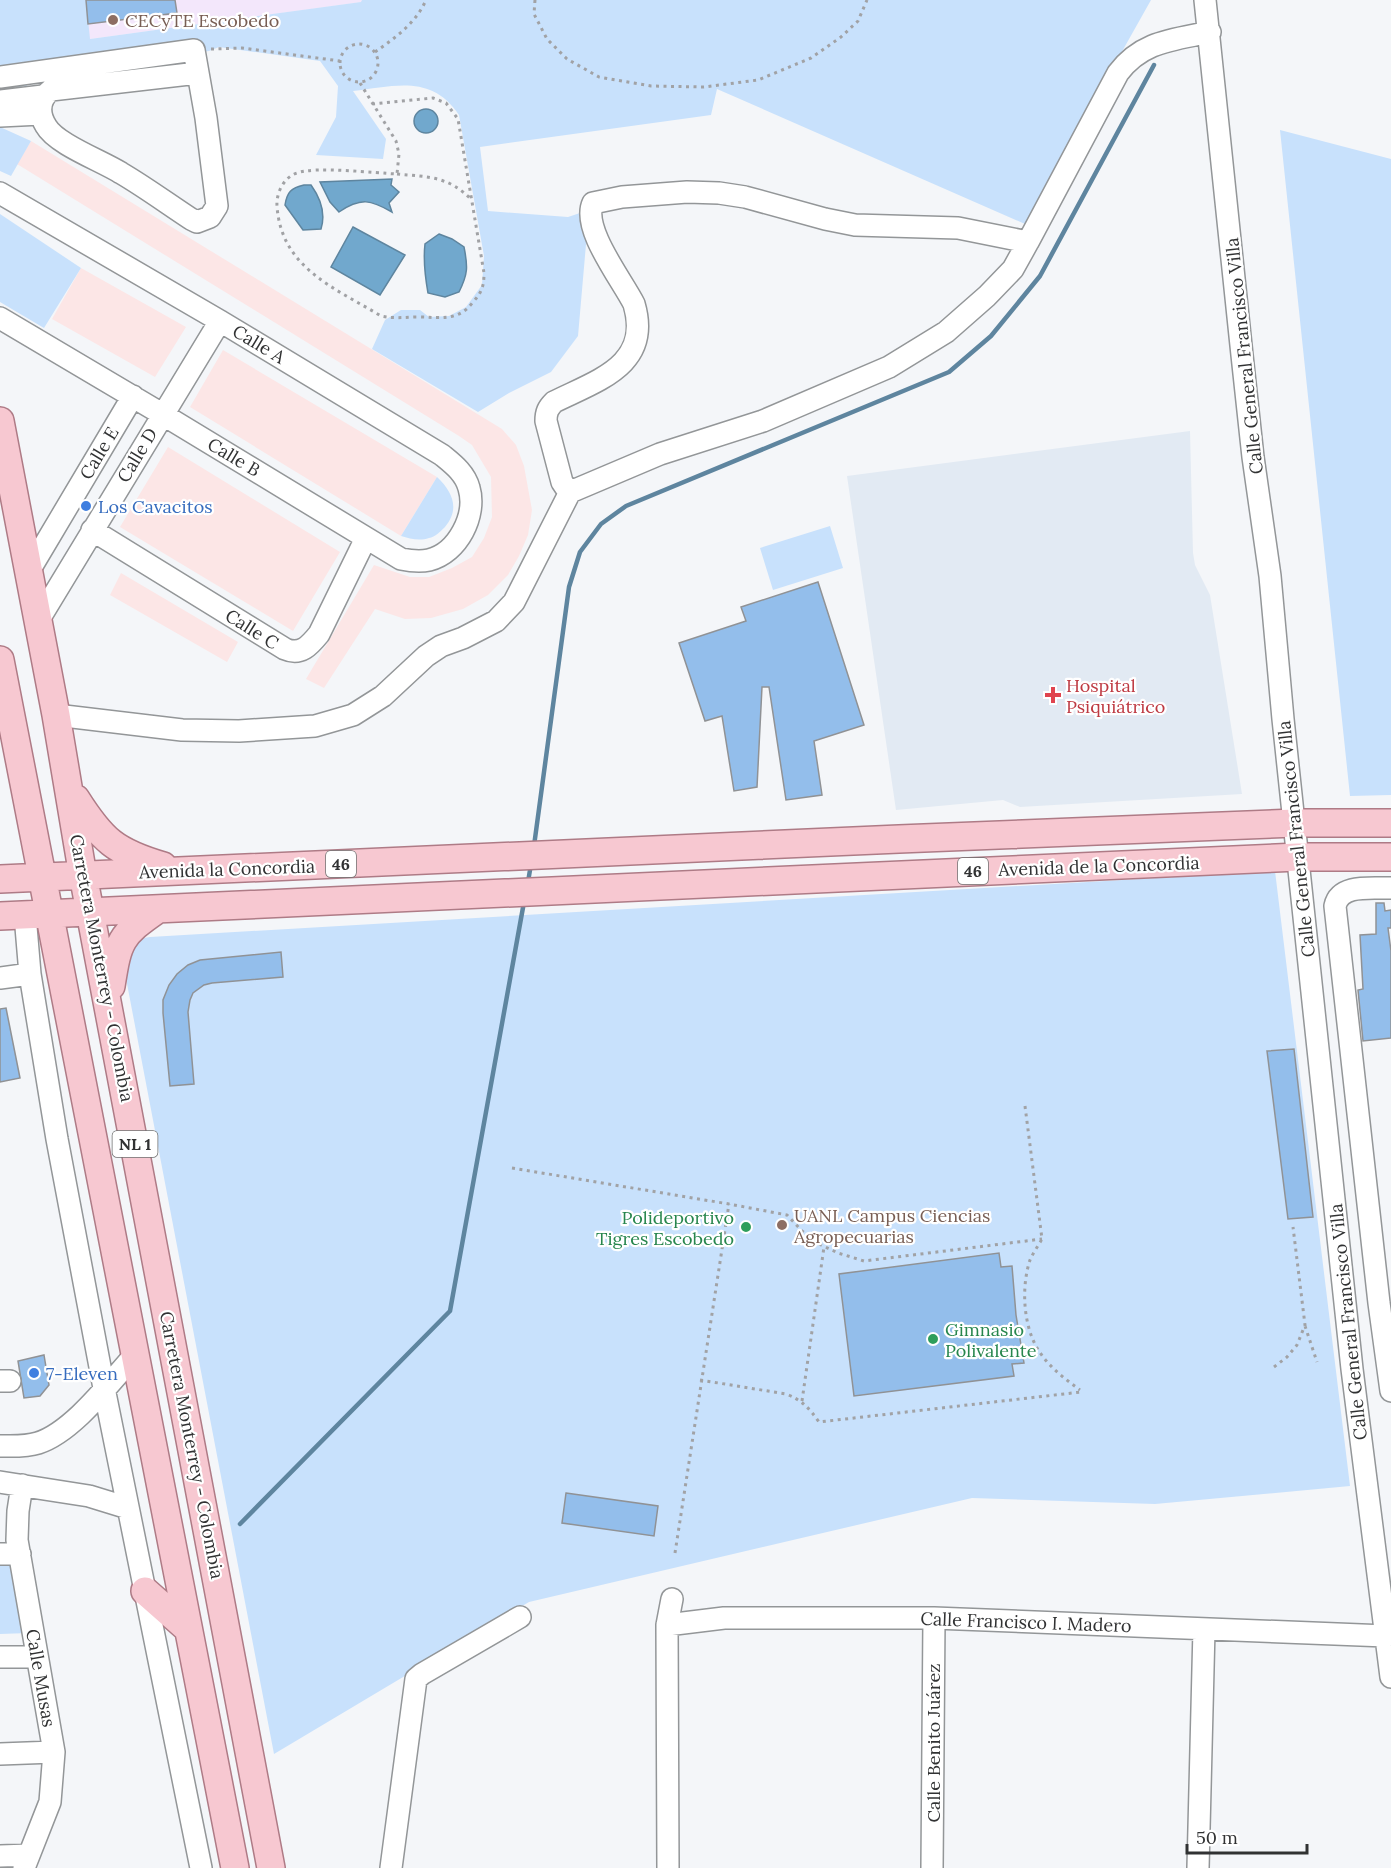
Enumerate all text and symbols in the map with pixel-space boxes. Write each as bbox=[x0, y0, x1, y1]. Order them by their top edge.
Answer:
place label: CECyTE Escobedo bbox=[125, 9, 279, 32]
marker: CECyTE Escobedo bbox=[106, 13, 120, 27]
street label: Calle General Francisco Villa bbox=[1220, 237, 1268, 475]
street label: Calle A bbox=[228, 319, 290, 369]
street label: Calle E bbox=[74, 422, 124, 484]
street label: Calle D bbox=[112, 424, 162, 486]
street label: Calle B bbox=[203, 432, 265, 482]
place label: Los Cavacitos bbox=[98, 495, 213, 518]
marker: Los Cavacitos bbox=[79, 499, 93, 513]
street label: Calle C bbox=[221, 604, 283, 655]
place label: Hospital Psiquiátrico bbox=[1066, 674, 1165, 718]
marker: Hospital Psiquiátrico bbox=[1044, 686, 1062, 704]
street label: Calle General Francisco Villa bbox=[1272, 720, 1320, 958]
street label: Carretera Monterrey - Colombia bbox=[65, 832, 139, 1104]
road number: 46 bbox=[326, 851, 356, 877]
street label: Avenida de la Concordia bbox=[997, 851, 1200, 881]
street label: Avenida la Concordia bbox=[138, 854, 315, 884]
road number: 46 bbox=[958, 858, 988, 884]
road number: NL 1 bbox=[112, 1131, 158, 1157]
street label: Calle General Francisco Villa bbox=[1324, 1203, 1372, 1441]
place label: UANL Campus Ciencias Agropecuarias bbox=[793, 1204, 990, 1248]
place label: Polideportivo Tigres Escobedo bbox=[596, 1206, 734, 1250]
marker: UANL Campus Ciencias Agropecuarias bbox=[775, 1218, 789, 1232]
marker: Polideportivo Tigres Escobedo bbox=[739, 1220, 753, 1234]
street label: Carretera Monterrey - Colombia bbox=[155, 1309, 229, 1581]
place label: Gimnasio Polivalente bbox=[945, 1318, 1037, 1362]
marker: Gimnasio Polivalente bbox=[926, 1332, 940, 1346]
place label: 7-Eleven bbox=[46, 1362, 118, 1385]
marker: 7-Eleven bbox=[27, 1366, 41, 1380]
street label: Calle Francisco I. Madero bbox=[920, 1607, 1132, 1637]
street label: Calle Musas bbox=[21, 1627, 61, 1729]
street label: Calle Benito Juárez bbox=[922, 1664, 945, 1822]
scale bar bbox=[1187, 1817, 1307, 1855]
text: 50 m bbox=[1196, 1826, 1238, 1849]

